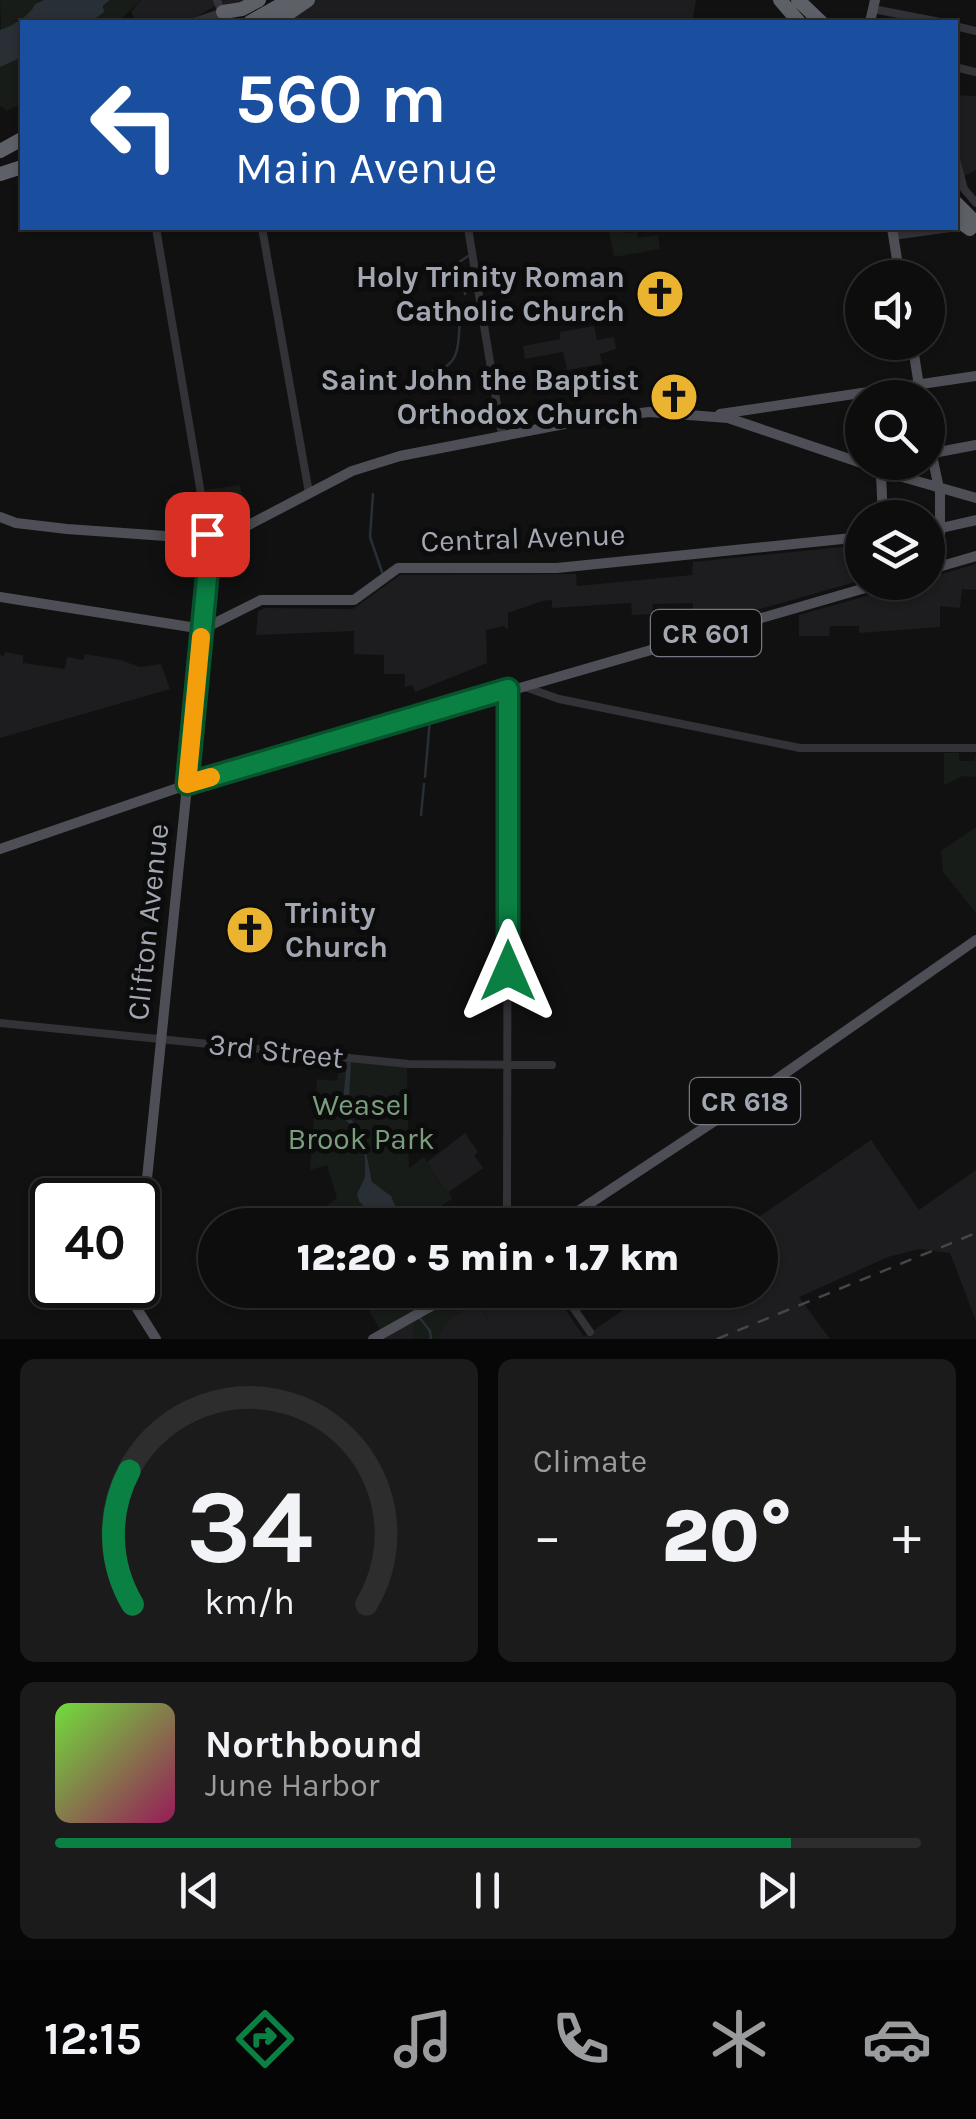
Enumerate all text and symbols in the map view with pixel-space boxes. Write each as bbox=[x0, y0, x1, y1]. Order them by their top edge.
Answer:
text: 560 m bbox=[235, 58, 447, 140]
icon: left bbox=[70, 60, 200, 190]
text: Main Avenue bbox=[235, 142, 497, 194]
place label: Holy Trinity Roman Catholic Church bbox=[356, 259, 625, 329]
map controls bbox=[845, 260, 945, 600]
button: sound bbox=[845, 260, 945, 360]
church icon: Holy Trinity Roman Catholic Church bbox=[634, 268, 686, 320]
place label: Saint John the Baptist Orthodox Church bbox=[320, 362, 639, 432]
church icon: Saint John the Baptist Orthodox Church bbox=[648, 371, 700, 423]
button: search bbox=[845, 380, 945, 480]
pin bbox=[165, 492, 250, 577]
button: layers bbox=[845, 500, 945, 600]
icon: arrive bbox=[180, 507, 235, 562]
street label: Central Avenue bbox=[420, 516, 626, 560]
road number: CR 601 bbox=[651, 610, 761, 656]
street label: Clifton Avenue bbox=[120, 822, 176, 1022]
place label: Trinity Church bbox=[285, 895, 388, 965]
church icon: Trinity Church bbox=[224, 904, 276, 956]
position arrow bbox=[456, 919, 560, 1023]
street label: 3rd Street bbox=[207, 1026, 345, 1076]
road number: CR 618 bbox=[690, 1078, 800, 1124]
park label: Weasel Brook Park bbox=[287, 1087, 435, 1157]
speed limit sign: 40 bbox=[30, 1178, 160, 1308]
text: 12:20 · 5 min · 1.7 km bbox=[297, 1235, 679, 1280]
text: Climate bbox=[533, 1443, 647, 1480]
text: 34 bbox=[186, 1467, 312, 1588]
text: 20° bbox=[662, 1492, 792, 1580]
text: − bbox=[533, 1504, 562, 1568]
text: + bbox=[892, 1504, 921, 1568]
text: km/h bbox=[204, 1581, 294, 1623]
text: Northbound bbox=[205, 1722, 423, 1767]
text: June Harbor bbox=[205, 1767, 379, 1804]
icon: previous bbox=[172, 1863, 227, 1918]
icon: pause bbox=[460, 1863, 515, 1918]
icon: next bbox=[749, 1863, 804, 1918]
icon: directions bbox=[230, 2004, 300, 2074]
icon: music bbox=[388, 2004, 458, 2074]
icon: phone bbox=[546, 2004, 616, 2074]
icon: climate bbox=[704, 2004, 774, 2074]
icon: car bbox=[862, 2004, 932, 2074]
text: 12:15 bbox=[44, 2013, 142, 2065]

